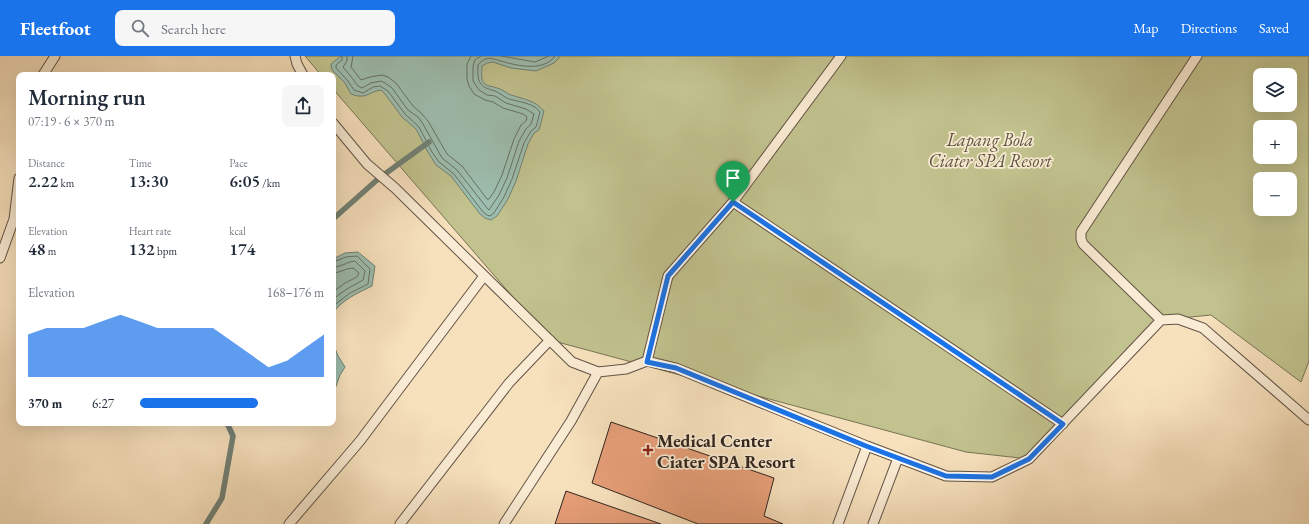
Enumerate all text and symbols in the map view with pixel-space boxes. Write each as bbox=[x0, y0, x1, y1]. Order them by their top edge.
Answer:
search box bbox=[115, 10, 395, 46]
text: Fleetfoot bbox=[20, 16, 91, 41]
icon: search bbox=[129, 17, 151, 39]
text: Search here bbox=[161, 19, 226, 38]
text: Map bbox=[1133, 19, 1159, 37]
text: Directions bbox=[1181, 19, 1237, 37]
text: Saved bbox=[1259, 19, 1289, 37]
map controls bbox=[1253, 68, 1297, 216]
button: layers bbox=[1253, 68, 1297, 112]
text: Morning run bbox=[28, 83, 146, 112]
button: share bbox=[282, 85, 324, 127]
text: 07:19 · 6 × 370 m bbox=[28, 113, 115, 130]
button: + bbox=[1253, 120, 1297, 164]
park label: Lapang Bola Ciater SPA Resort bbox=[928, 128, 1052, 172]
text: Distance bbox=[28, 156, 65, 170]
text: Time bbox=[129, 156, 152, 170]
text: Pace bbox=[229, 156, 248, 170]
pin bbox=[716, 161, 750, 202]
icon: arrive bbox=[722, 167, 744, 189]
text: 2.22 bbox=[28, 170, 58, 192]
text: 13:30 bbox=[129, 170, 168, 192]
text: 6:05 bbox=[229, 170, 260, 192]
button: − bbox=[1253, 172, 1297, 216]
text: km bbox=[58, 176, 74, 190]
text: /km bbox=[260, 176, 280, 190]
text: Elevation bbox=[28, 224, 68, 238]
text: Heart rate bbox=[129, 224, 171, 238]
text: kcal bbox=[229, 224, 246, 238]
text: 48 bbox=[28, 238, 45, 260]
text: 132 bbox=[129, 238, 155, 260]
text: 174 bbox=[229, 238, 256, 260]
text: m bbox=[45, 244, 56, 258]
text: bpm bbox=[155, 244, 177, 258]
text: Elevation bbox=[28, 284, 75, 301]
text: 168–176 m bbox=[267, 284, 324, 301]
text: 370 m bbox=[28, 395, 62, 412]
text: 6:27 bbox=[92, 395, 114, 412]
place label: Medical Center Ciater SPA Resort bbox=[657, 429, 796, 473]
marker: Medical Center Ciater SPA Resort bbox=[642, 444, 654, 456]

